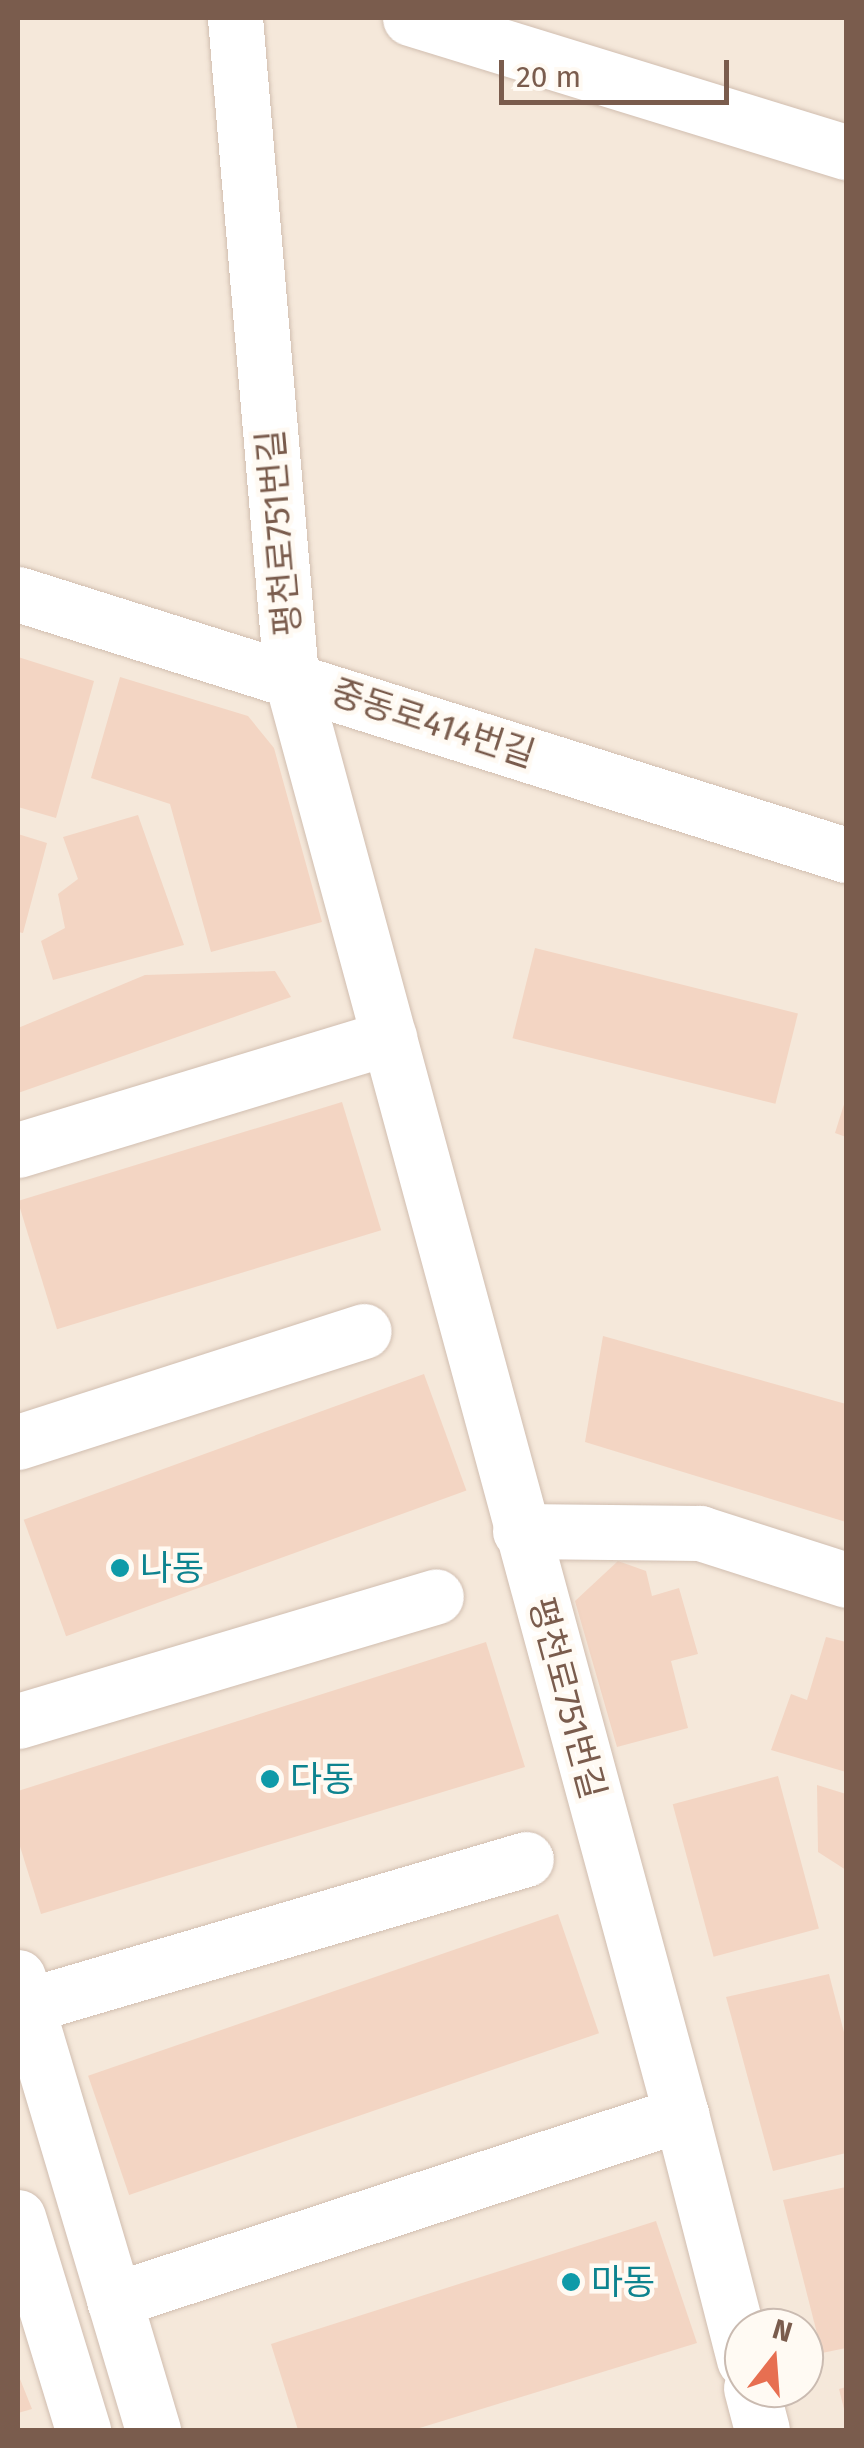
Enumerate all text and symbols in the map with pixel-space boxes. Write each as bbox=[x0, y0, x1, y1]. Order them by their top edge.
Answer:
scale bar bbox=[504, 40, 734, 102]
text: 20 m bbox=[516, 59, 581, 95]
street label: 평천로751번길 bbox=[249, 428, 309, 638]
street label: 중동로414번길 bbox=[326, 670, 540, 776]
place label: 나동 bbox=[140, 1547, 204, 1589]
marker: 나동 bbox=[109, 1557, 131, 1579]
street label: 평천로751번길 bbox=[520, 1593, 614, 1803]
place label: 다동 bbox=[290, 1758, 354, 1800]
marker: 다동 bbox=[259, 1768, 281, 1790]
place label: 마동 bbox=[591, 2261, 655, 2303]
marker: 마동 bbox=[560, 2271, 582, 2293]
north arrow bbox=[724, 2308, 824, 2408]
text: N bbox=[769, 2312, 796, 2349]

